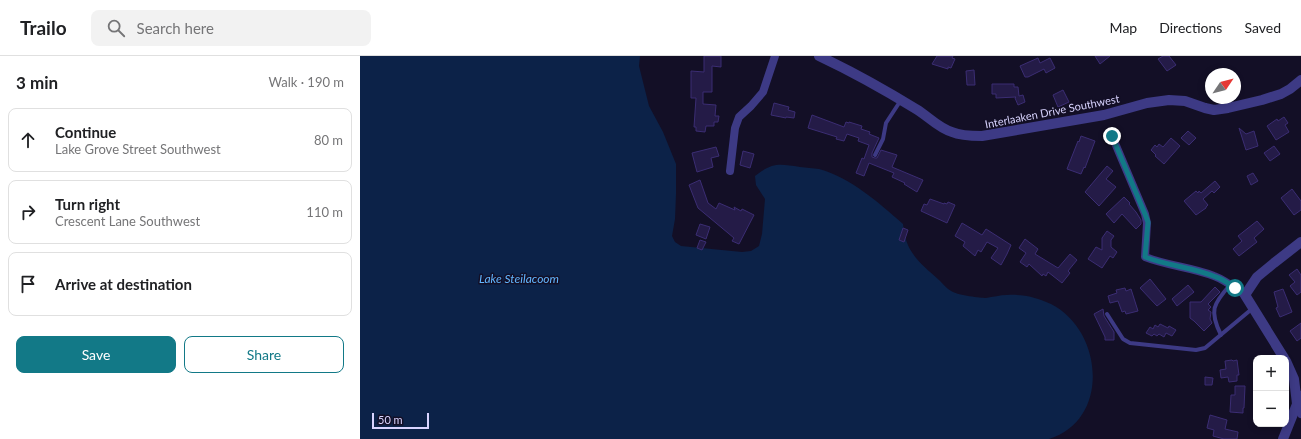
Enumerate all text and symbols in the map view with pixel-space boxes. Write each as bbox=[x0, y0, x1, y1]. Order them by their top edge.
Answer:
search box bbox=[91, 10, 371, 46]
text: Trailo bbox=[20, 16, 67, 39]
icon: search bbox=[105, 17, 127, 39]
text: Search here bbox=[137, 19, 214, 37]
text: Map bbox=[1110, 19, 1137, 36]
text: Directions bbox=[1159, 19, 1222, 36]
text: Saved bbox=[1244, 19, 1281, 36]
north arrow bbox=[1205, 68, 1241, 104]
text: 3 min bbox=[16, 72, 58, 93]
text: Walk · 190 m bbox=[268, 74, 344, 90]
street label: Interlaaken Drive Southwest bbox=[984, 92, 1120, 130]
text: Continue bbox=[55, 123, 116, 141]
route end bbox=[1103, 127, 1121, 145]
icon: ahead bbox=[17, 129, 39, 151]
text: 80 m bbox=[314, 132, 343, 148]
text: Lake Grove Street Southwest bbox=[55, 141, 221, 157]
text: Turn right bbox=[55, 195, 120, 213]
icon: right bbox=[17, 201, 39, 223]
text: 110 m bbox=[306, 204, 343, 220]
text: Crescent Lane Southwest bbox=[55, 213, 200, 229]
water label: Lake Steilacoom bbox=[479, 271, 559, 286]
icon: arrive bbox=[17, 273, 39, 295]
text: Arrive at destination bbox=[55, 275, 192, 293]
route start bbox=[1226, 279, 1244, 297]
button: Save bbox=[16, 336, 176, 373]
button: Share bbox=[184, 336, 344, 373]
map controls bbox=[1253, 355, 1289, 427]
button: + bbox=[1253, 355, 1289, 391]
button: − bbox=[1253, 391, 1289, 427]
scale bar bbox=[372, 411, 429, 430]
text: 50 m bbox=[378, 413, 403, 426]

